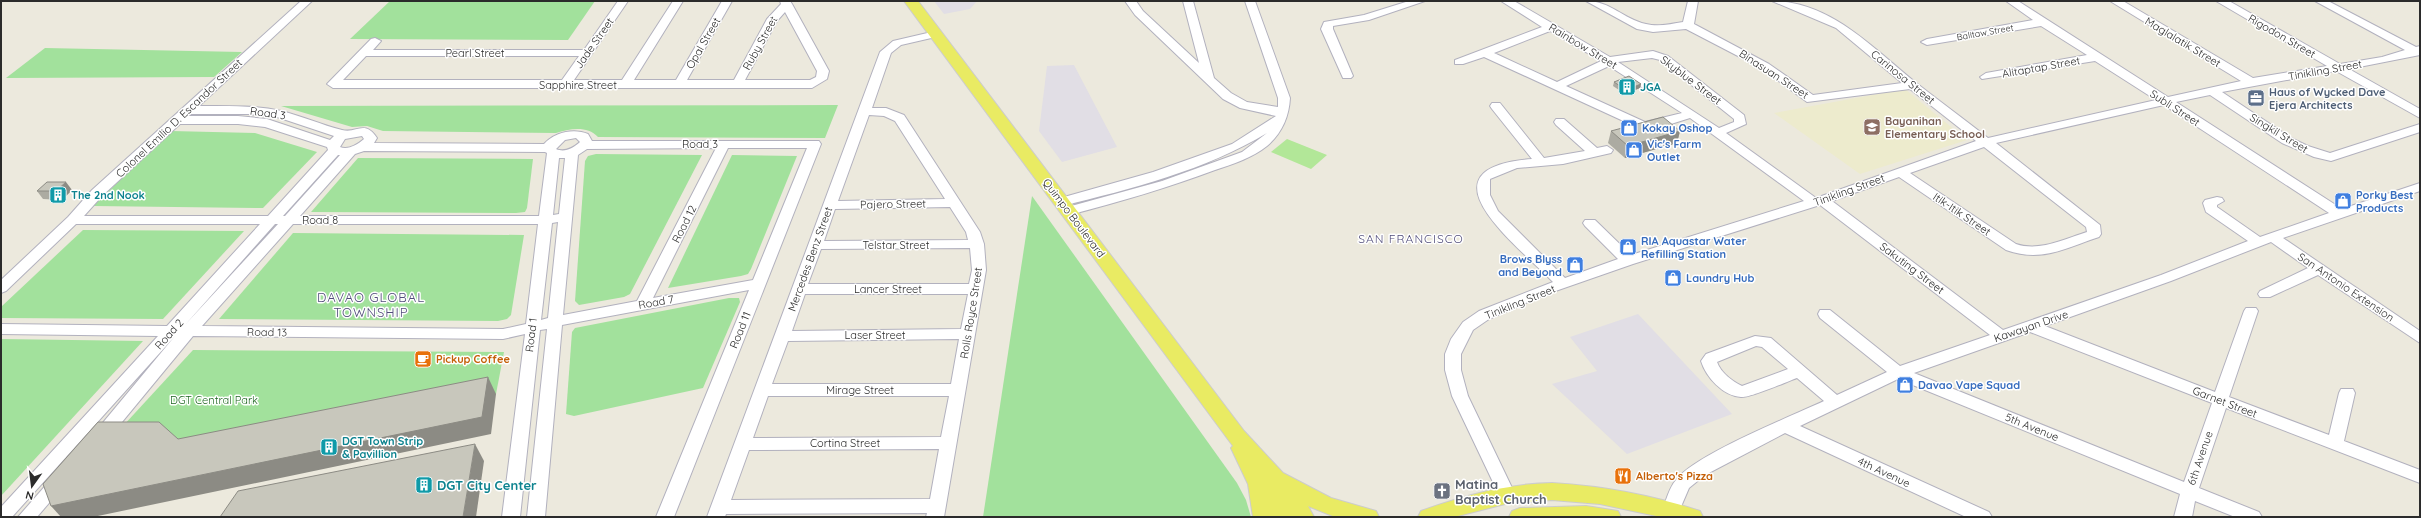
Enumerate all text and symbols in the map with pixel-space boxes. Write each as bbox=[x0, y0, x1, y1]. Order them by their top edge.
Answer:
street label: Rigodon Street bbox=[2246, 11, 2319, 61]
street label: Ruby Street bbox=[739, 13, 781, 72]
street label: Opal Street bbox=[683, 14, 724, 71]
street label: Maglalatik Street bbox=[2143, 14, 2224, 70]
street label: Jade Street bbox=[571, 15, 617, 71]
street label: Rainbow Street bbox=[1546, 20, 1620, 72]
street label: Balitaw Street bbox=[1956, 22, 2014, 42]
street label: Pearl Street bbox=[445, 46, 505, 60]
street label: Binasuan Street bbox=[1737, 46, 1812, 102]
street label: Carinosa Street bbox=[1868, 47, 1938, 107]
street label: Skyblue Street bbox=[1658, 52, 1725, 108]
street label: Alitaptap Street bbox=[2001, 53, 2081, 81]
street label: Colonel Emilio D. Escandor Street bbox=[113, 55, 245, 180]
street label: Tinikling Street bbox=[2287, 57, 2363, 83]
building icon: JGA bbox=[1617, 77, 1637, 97]
street label: Sapphire Street bbox=[539, 78, 617, 92]
place label: JGA bbox=[1640, 80, 1661, 94]
place label: Haus of Wycked Dave Ejera Architects bbox=[2269, 85, 2386, 112]
street label: Subli Street bbox=[2147, 87, 2203, 130]
office icon: Haus of Wycked Dave Ejera Architects bbox=[2246, 88, 2266, 108]
street label: Road 3 bbox=[249, 104, 287, 122]
street label: Singkil Street bbox=[2247, 110, 2311, 156]
place label: Bayanihan Elementary School bbox=[1885, 114, 1985, 141]
school or university icon: Bayanihan Elementary School bbox=[1862, 117, 1882, 137]
shop icon: Kokay Oshop bbox=[1619, 118, 1639, 138]
place label: Kokay Oshop bbox=[1642, 121, 1712, 135]
street label: Road 3 bbox=[682, 137, 718, 151]
place label: Vic's Farm Outlet bbox=[1647, 137, 1701, 164]
shop icon: Vic's Farm Outlet bbox=[1624, 140, 1644, 160]
street label: Tinikling Street bbox=[1811, 171, 1887, 209]
street label: Quimpo Boulevard bbox=[1040, 176, 1108, 260]
building icon: The 2nd Nook bbox=[48, 185, 68, 205]
place label: The 2nd Nook bbox=[71, 188, 145, 202]
place label: Porky Best Products bbox=[2356, 188, 2413, 215]
street label: Itik-Itik Street bbox=[1930, 190, 1994, 239]
shop icon: Porky Best Products bbox=[2333, 191, 2353, 211]
street label: Pajero Street bbox=[860, 196, 926, 212]
street label: Road 12 bbox=[669, 203, 699, 245]
street label: Mercedes Benz Street bbox=[785, 205, 836, 313]
street label: Road 8 bbox=[302, 213, 338, 227]
district label: SAN FRANCISCO bbox=[1358, 231, 1464, 246]
place label: RIA Aquastar Water Refilling Station bbox=[1641, 234, 1747, 261]
shop icon: RIA Aquastar Water Refilling Station bbox=[1618, 237, 1638, 257]
street label: Telstar Street bbox=[863, 238, 930, 252]
street label: Sakuting Street bbox=[1877, 239, 1947, 297]
street label: San Antonio Extension bbox=[2295, 250, 2397, 324]
place label: Brows Blyss and Beyond bbox=[1498, 252, 1562, 279]
shop icon: Brows Blyss and Beyond bbox=[1565, 255, 1585, 275]
street label: Rolls Royce Street bbox=[957, 266, 985, 360]
shop icon: Laundry Hub bbox=[1663, 268, 1683, 288]
place label: Laundry Hub bbox=[1686, 271, 1755, 285]
street label: Tinikling Street bbox=[1483, 281, 1558, 322]
street label: Lancer Street bbox=[854, 282, 922, 296]
district label: DAVAO GLOBAL TOWNSHIP bbox=[317, 289, 425, 320]
street label: Road 7 bbox=[637, 292, 675, 312]
street label: Kawayan Drive bbox=[1992, 307, 2070, 345]
street label: Road 11 bbox=[726, 310, 754, 350]
street label: Road 2 bbox=[152, 316, 186, 352]
street label: Road 1 bbox=[522, 317, 540, 353]
street label: Road 13 bbox=[247, 325, 287, 339]
street label: Laser Street bbox=[844, 328, 906, 342]
cafe icon: Pickup Coffee bbox=[413, 349, 433, 369]
place label: Pickup Coffee bbox=[436, 352, 510, 366]
shop icon: Davao Vape Squad bbox=[1895, 375, 1915, 395]
place label: Davao Vape Squad bbox=[1918, 378, 2020, 392]
street label: Mirage Street bbox=[826, 383, 894, 397]
street label: Garnet Street bbox=[2191, 383, 2260, 421]
park label: DGT Central Park bbox=[170, 393, 258, 407]
street label: 5th Avenue bbox=[2003, 410, 2061, 444]
street label: 6th Avenue bbox=[2184, 429, 2216, 487]
place label: DGT Town Strip & Pavillion bbox=[342, 434, 423, 461]
street label: Cortina Street bbox=[810, 436, 880, 450]
building icon: DGT Town Strip & Pavillion bbox=[319, 437, 339, 457]
street label: 4th Avenue bbox=[1855, 454, 1913, 490]
north arrow bbox=[12, 466, 52, 506]
restaurant icon: Alberto's Pizza bbox=[1613, 466, 1633, 486]
place label: Alberto's Pizza bbox=[1636, 469, 1713, 483]
building icon: DGT City Center bbox=[414, 475, 434, 495]
place label: Matina Baptist Church bbox=[1455, 476, 1547, 507]
place label: DGT City Center bbox=[437, 477, 537, 493]
church icon: Matina Baptist Church bbox=[1432, 481, 1452, 501]
text: N bbox=[24, 488, 35, 503]

